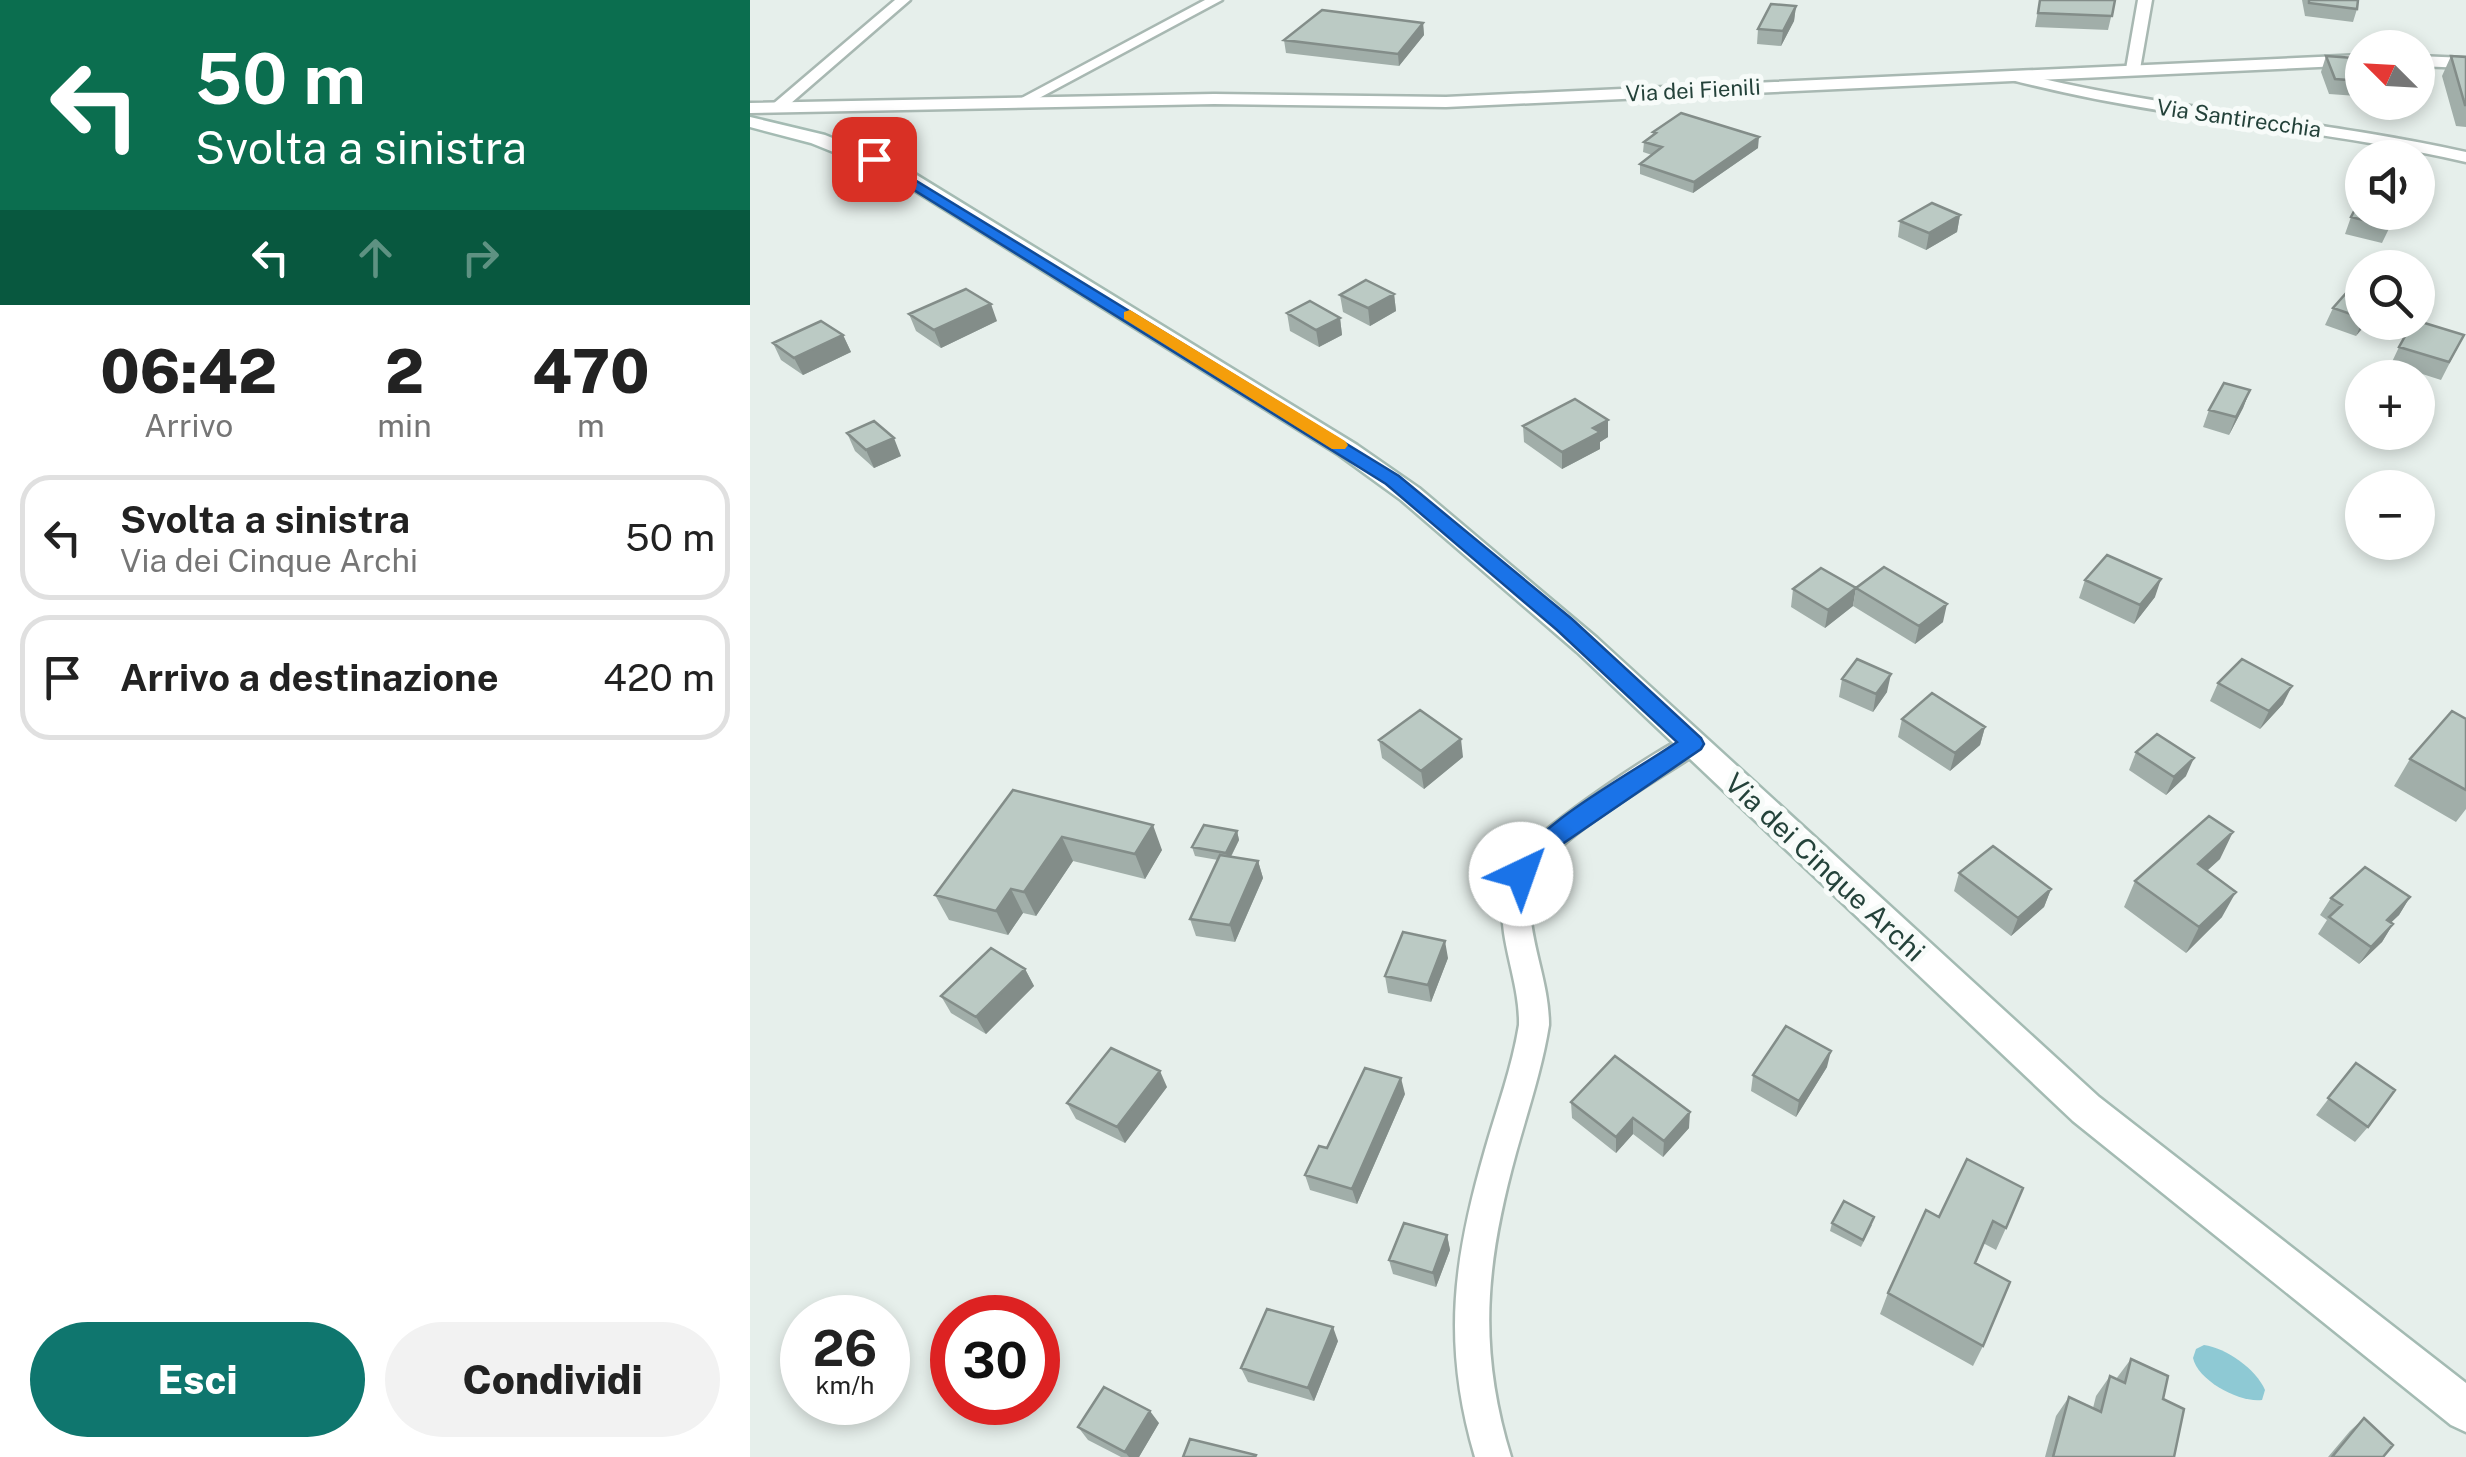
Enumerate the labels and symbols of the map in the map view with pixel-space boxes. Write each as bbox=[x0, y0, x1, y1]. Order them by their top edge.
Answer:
north arrow bbox=[2345, 30, 2435, 120]
street label: Via dei Fienili bbox=[1625, 73, 1761, 107]
street label: Via Santirecchia bbox=[2155, 94, 2323, 142]
pin bbox=[832, 117, 917, 202]
street label: Via dei Cinque Archi bbox=[1719, 766, 1932, 968]
position arrow bbox=[1469, 822, 1573, 926]
speed limit sign: 30 bbox=[930, 1295, 1060, 1425]

